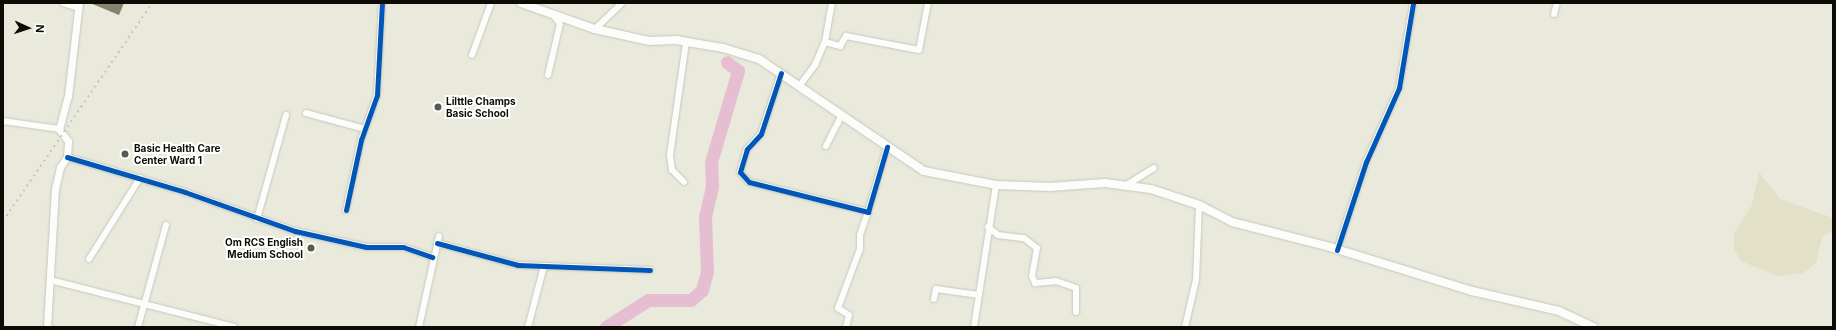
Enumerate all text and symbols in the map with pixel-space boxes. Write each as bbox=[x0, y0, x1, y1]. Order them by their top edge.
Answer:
north arrow bbox=[8, 8, 48, 48]
text: N bbox=[33, 24, 47, 33]
place label: Lilttle Champs Basic School bbox=[446, 95, 516, 118]
marker: Lilttle Champs Basic School bbox=[433, 102, 443, 112]
place label: Basic Health Care Center Ward 1 bbox=[134, 142, 220, 166]
marker: Basic Health Care Center Ward 1 bbox=[119, 148, 131, 160]
place label: Om RCS English Medium School bbox=[225, 236, 303, 260]
marker: Om RCS English Medium School bbox=[306, 243, 316, 253]

